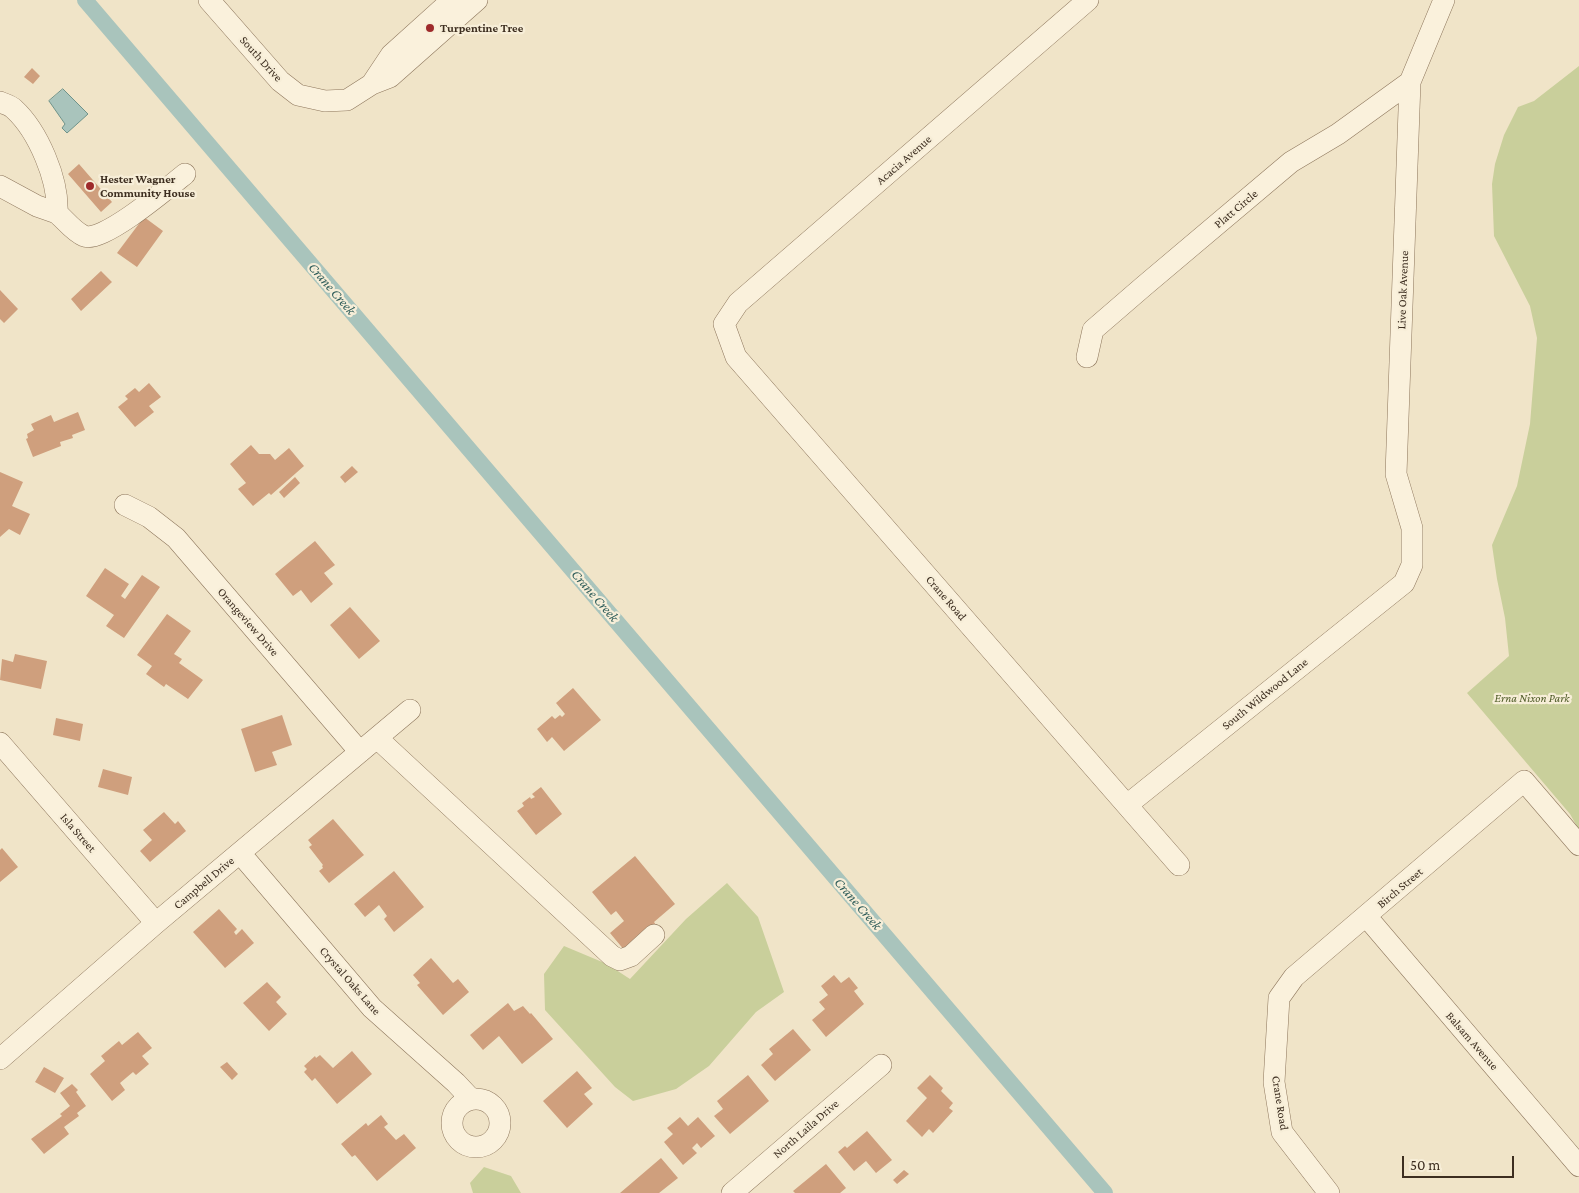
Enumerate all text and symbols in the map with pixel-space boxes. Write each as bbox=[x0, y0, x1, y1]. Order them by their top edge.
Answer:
place label: Turpentine Tree bbox=[440, 21, 523, 35]
marker: Turpentine Tree bbox=[424, 22, 436, 34]
street label: South Drive bbox=[237, 33, 285, 85]
street label: Acacia Avenue bbox=[873, 132, 935, 188]
place label: Hester Wagner Community House bbox=[100, 172, 195, 200]
marker: Hester Wagner Community House bbox=[84, 180, 96, 192]
street label: Platt Circle bbox=[1211, 187, 1261, 231]
street label: Live Oak Avenue bbox=[1394, 250, 1412, 330]
water label: Crane Creek bbox=[305, 259, 359, 319]
water label: Crane Creek bbox=[568, 566, 622, 626]
street label: Crane Road bbox=[923, 573, 969, 623]
street label: Orangeview Drive bbox=[214, 585, 282, 659]
street label: South Wildwood Lane bbox=[1219, 655, 1311, 733]
park label: Erna Nixon Park bbox=[1495, 691, 1569, 705]
street label: Isla Street bbox=[57, 810, 99, 856]
street label: Campbell Drive bbox=[171, 854, 237, 912]
street label: Birch Street bbox=[1374, 865, 1426, 911]
water label: Crane Creek bbox=[831, 874, 885, 934]
street label: Crystal Oaks Lane bbox=[316, 944, 384, 1018]
street label: Balsam Avenue bbox=[1443, 1009, 1501, 1073]
street label: Crane Road bbox=[1269, 1075, 1291, 1131]
street label: North Laila Drive bbox=[770, 1097, 842, 1161]
scale bar bbox=[1404, 1146, 1516, 1178]
text: 50 m bbox=[1410, 1157, 1440, 1173]

